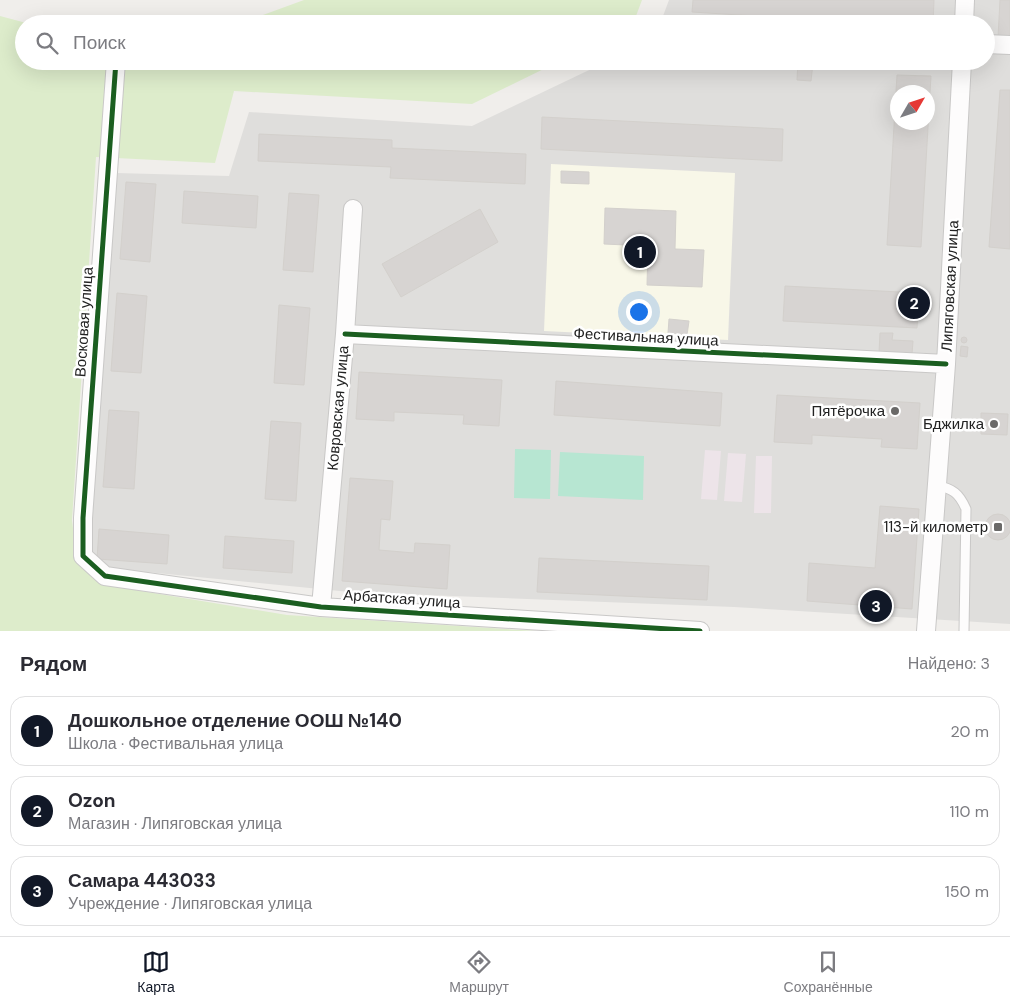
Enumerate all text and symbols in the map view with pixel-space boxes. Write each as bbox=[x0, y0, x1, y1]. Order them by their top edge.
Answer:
search box bbox=[15, 15, 995, 70]
icon: search bbox=[33, 29, 61, 57]
text: Поиск bbox=[73, 30, 126, 55]
north arrow bbox=[890, 85, 935, 130]
street label: Липяговская улица bbox=[937, 219, 963, 352]
pin: 1 bbox=[624, 233, 656, 271]
street label: Восковая улица bbox=[70, 266, 98, 378]
pin: 2 bbox=[898, 284, 930, 322]
your location bbox=[626, 299, 652, 325]
street label: Фестивальная улица bbox=[573, 323, 720, 351]
street label: Ковровская улица bbox=[323, 344, 353, 471]
place label: Пятёрочка bbox=[811, 401, 886, 421]
marker: Пятёрочка bbox=[889, 405, 901, 417]
place label: Бджилка bbox=[923, 414, 985, 434]
marker: Бджилка bbox=[988, 418, 1000, 430]
place label: 113-й километр bbox=[884, 517, 988, 537]
marker: 113-й километр bbox=[992, 521, 1004, 533]
street label: Арбатская улица bbox=[343, 585, 462, 613]
pin: 3 bbox=[860, 587, 892, 625]
text: Рядом bbox=[20, 650, 87, 678]
text: Найдено: 3 bbox=[908, 653, 990, 674]
text: Дошкольное отделение ООШ №140 bbox=[68, 708, 402, 733]
text: 1 bbox=[34, 721, 40, 742]
text: 20 m bbox=[950, 721, 989, 742]
text: Школа · Фестивальная улица bbox=[68, 733, 283, 754]
text: Ozon bbox=[68, 788, 116, 813]
text: 2 bbox=[32, 801, 42, 822]
text: 110 m bbox=[950, 801, 989, 822]
text: Магазин · Липяговская улица bbox=[68, 813, 282, 834]
text: Самара 443033 bbox=[68, 868, 216, 893]
text: 3 bbox=[32, 881, 42, 902]
text: 150 m bbox=[945, 881, 989, 902]
text: Учреждение · Липяговская улица bbox=[68, 893, 312, 914]
tab: Карта bbox=[137, 948, 175, 996]
tab: Маршрут bbox=[449, 948, 509, 996]
tab: Сохранённые bbox=[784, 948, 873, 996]

